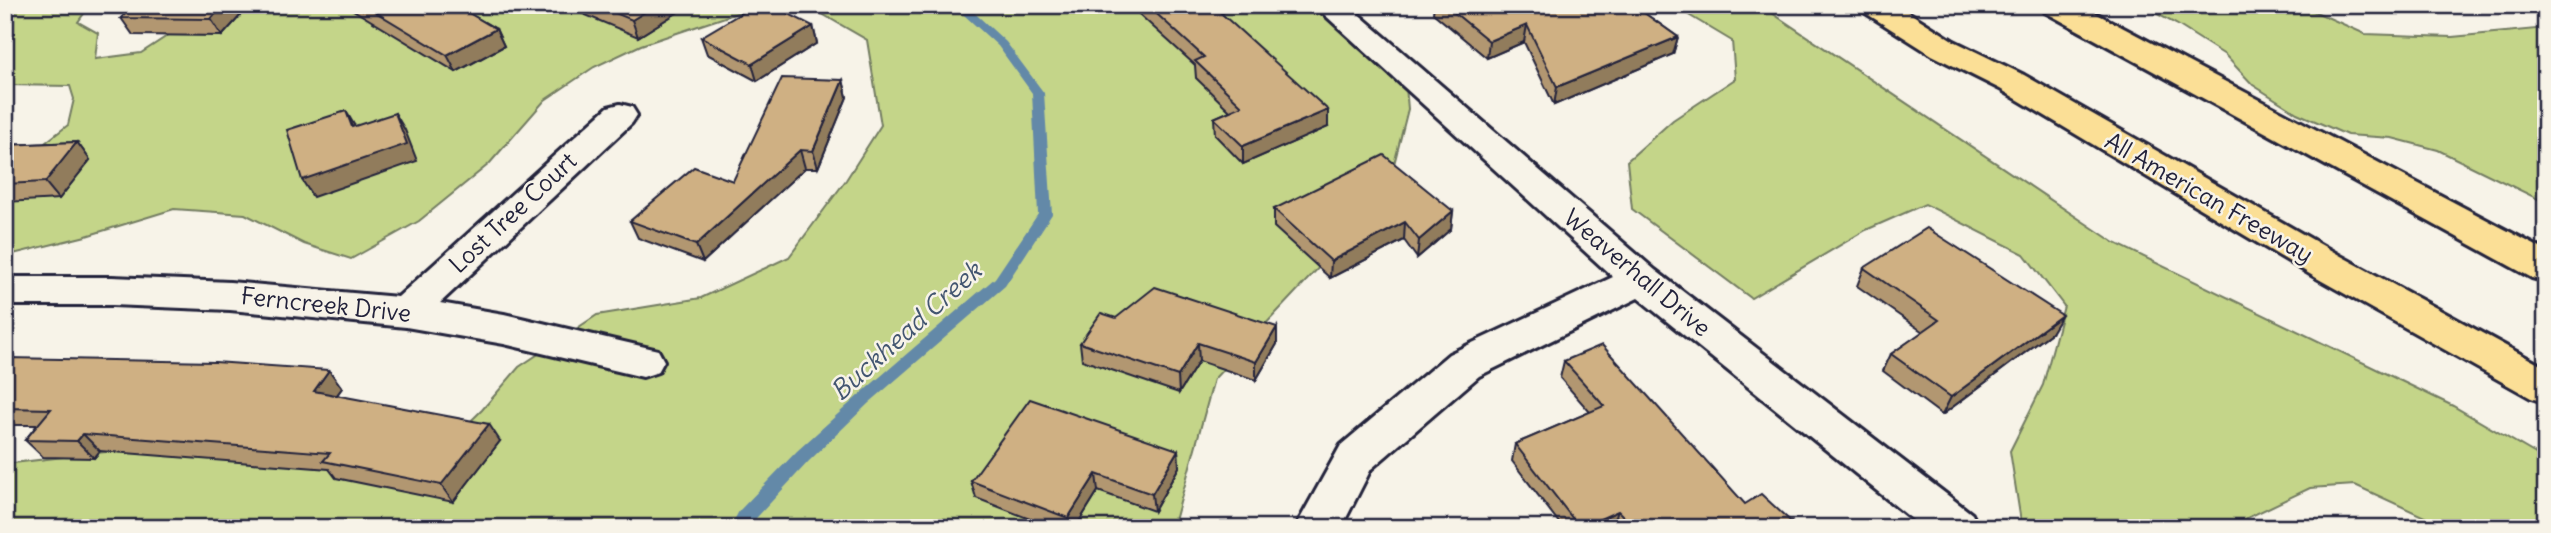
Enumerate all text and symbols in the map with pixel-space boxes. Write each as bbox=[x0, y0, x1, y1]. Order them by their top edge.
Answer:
street label: All American Freeway bbox=[2100, 125, 2319, 269]
street label: Lost Tree Court bbox=[442, 146, 582, 279]
street label: Weaverhall Drive bbox=[1558, 202, 1717, 342]
water label: Buckhead Creek bbox=[823, 253, 989, 407]
street label: Ferncreek Drive bbox=[240, 280, 413, 328]

